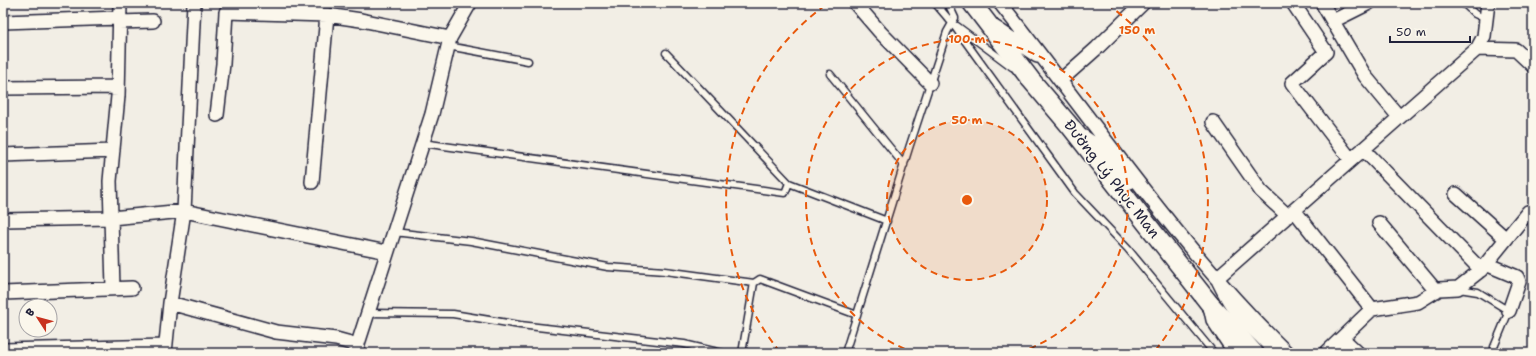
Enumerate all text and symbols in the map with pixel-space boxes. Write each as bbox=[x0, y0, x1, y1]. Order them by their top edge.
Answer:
scale bar bbox=[1390, 18, 1470, 44]
text: 150 m bbox=[1119, 22, 1155, 38]
text: 50 m bbox=[1396, 24, 1426, 40]
text: 100 m bbox=[949, 31, 986, 47]
text: 50 m bbox=[952, 112, 983, 128]
street label: Đường Lý Phục Man bbox=[1059, 116, 1165, 242]
centre of rings bbox=[960, 193, 974, 207]
north arrow bbox=[18, 298, 58, 338]
text: B bbox=[22, 305, 38, 320]

